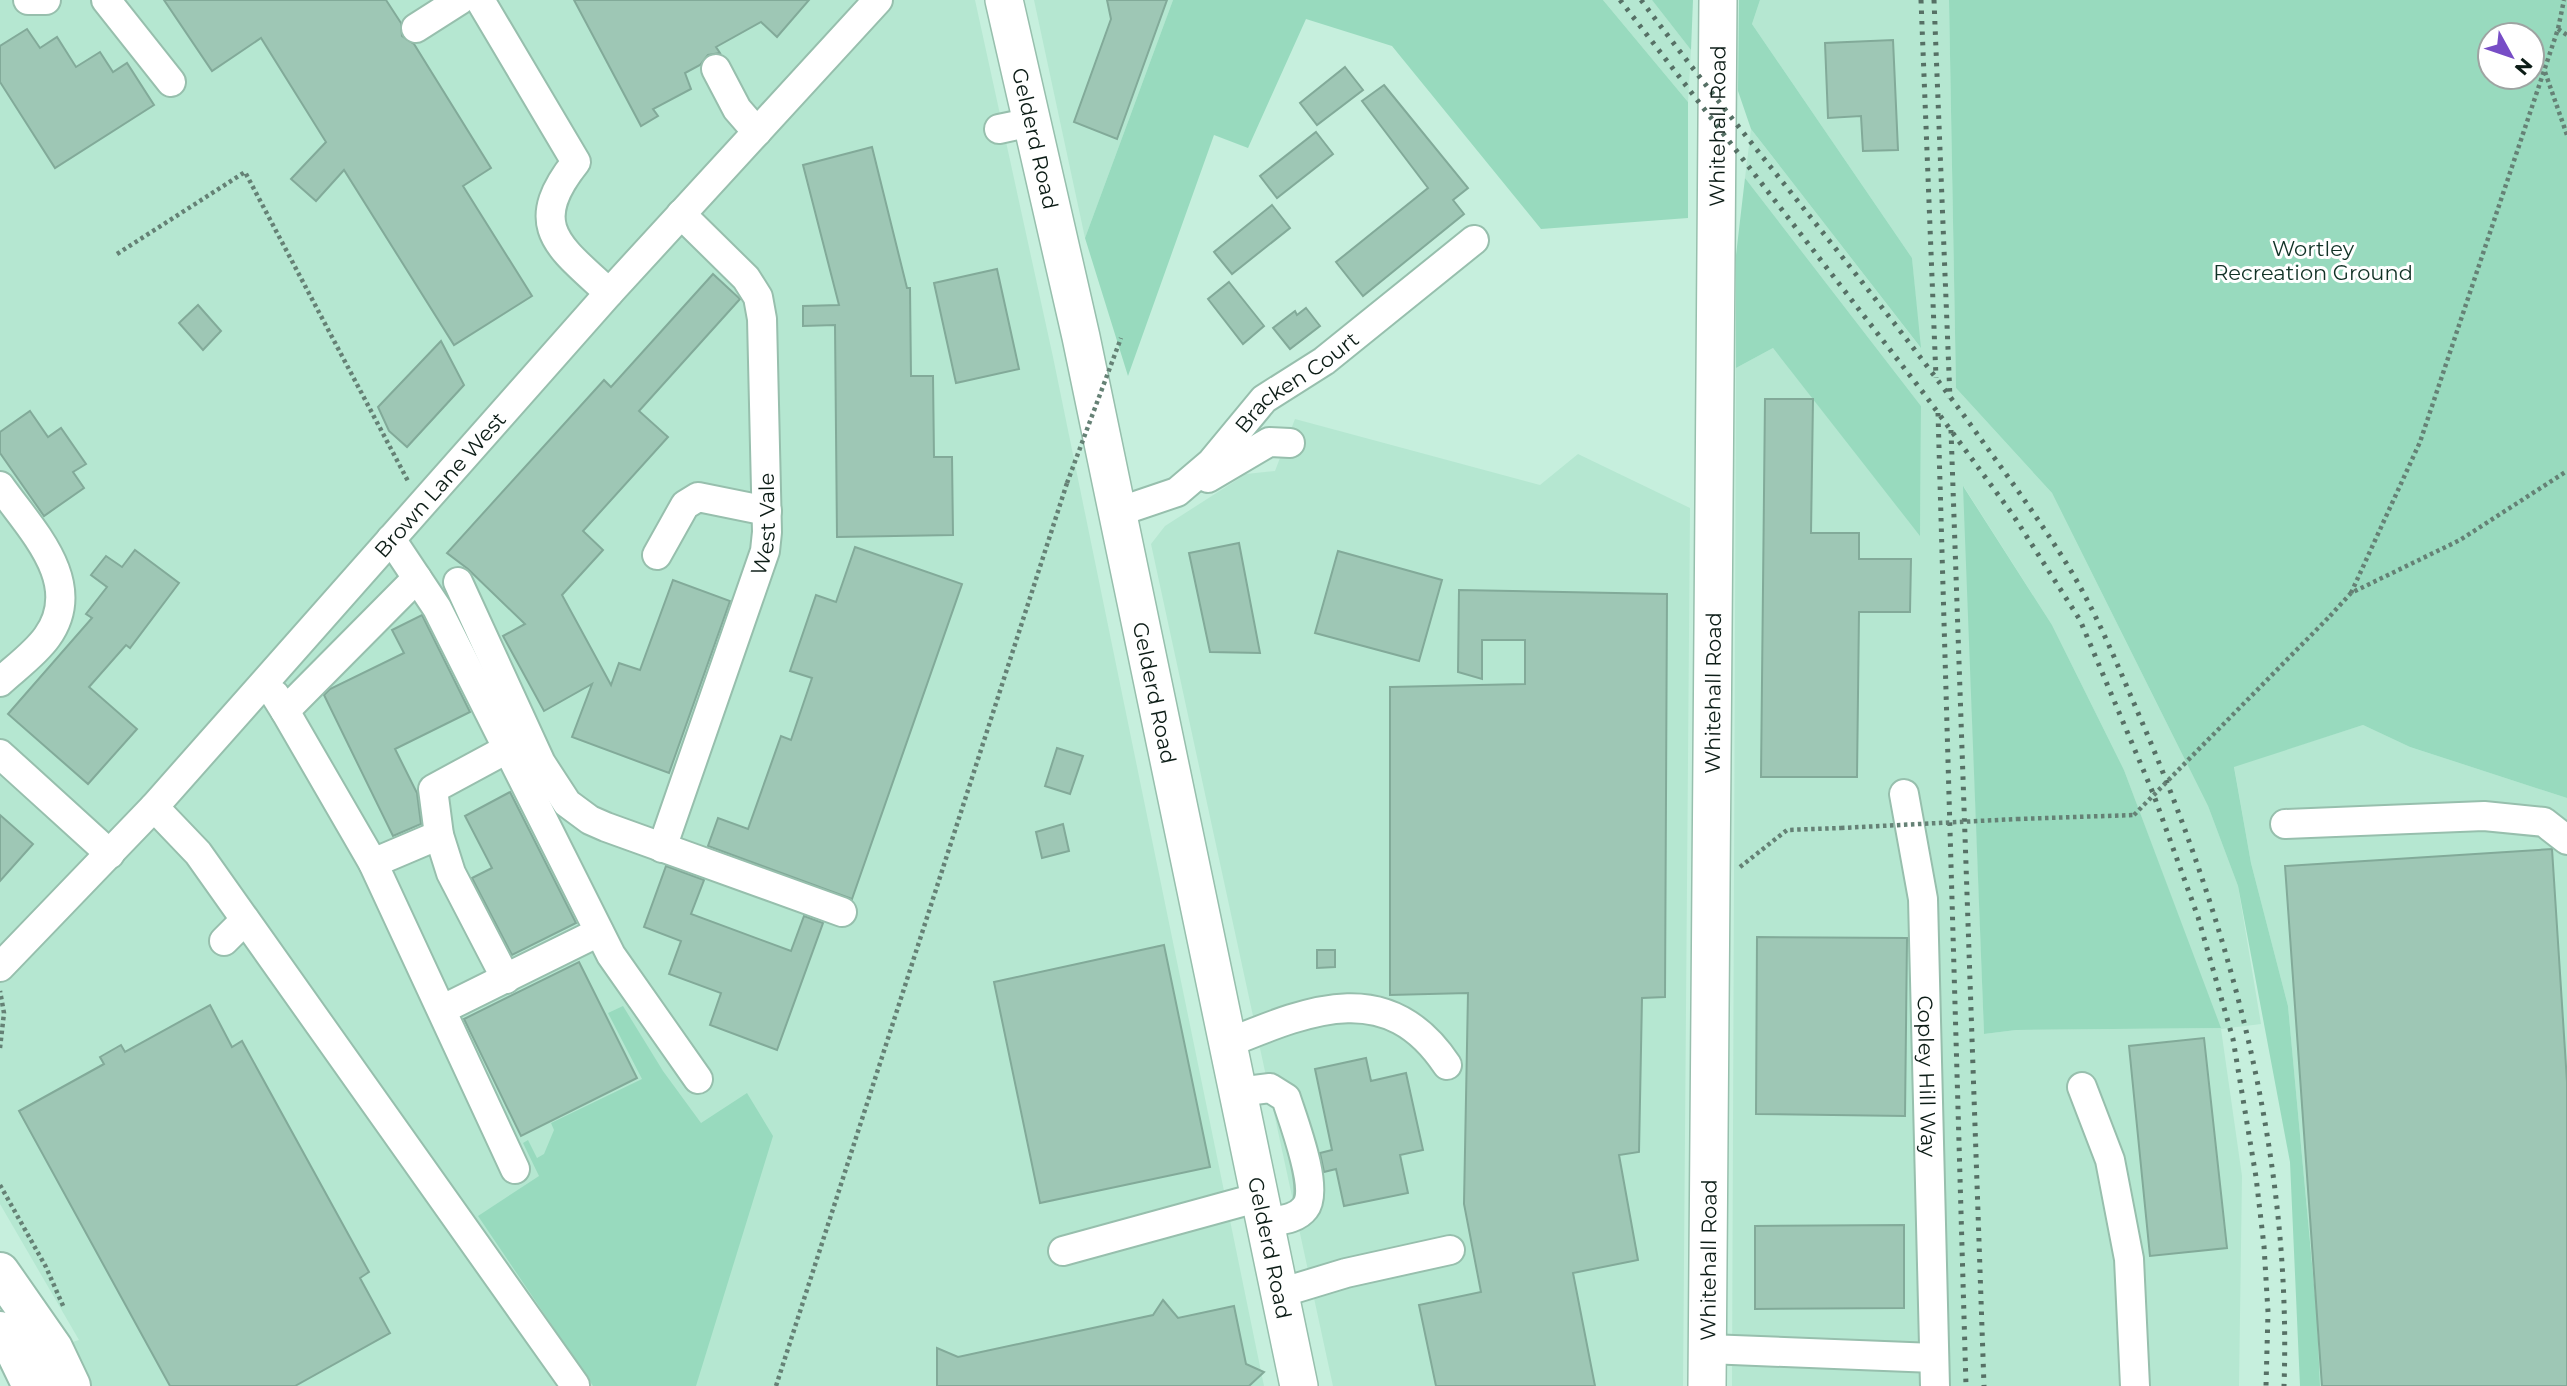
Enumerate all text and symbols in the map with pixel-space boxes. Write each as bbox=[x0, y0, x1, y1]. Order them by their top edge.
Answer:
north arrow bbox=[2476, 21, 2546, 91]
street label: Whitehall Road bbox=[1704, 45, 1730, 207]
text: N bbox=[2510, 53, 2537, 80]
street label: Gelderd Road bbox=[1007, 65, 1064, 212]
park label: Wortley Recreation Ground bbox=[2213, 236, 2413, 285]
street label: Bracken Court bbox=[1229, 326, 1363, 437]
street label: Brown Lane West bbox=[369, 406, 511, 562]
street label: West Vale bbox=[745, 472, 780, 579]
street label: Whitehall Road bbox=[1699, 612, 1726, 774]
street label: Gelderd Road bbox=[1128, 619, 1182, 766]
street label: Copley Hill Way bbox=[1913, 995, 1942, 1158]
street label: Gelderd Road bbox=[1243, 1175, 1297, 1321]
street label: Whitehall Road bbox=[1695, 1179, 1721, 1341]

